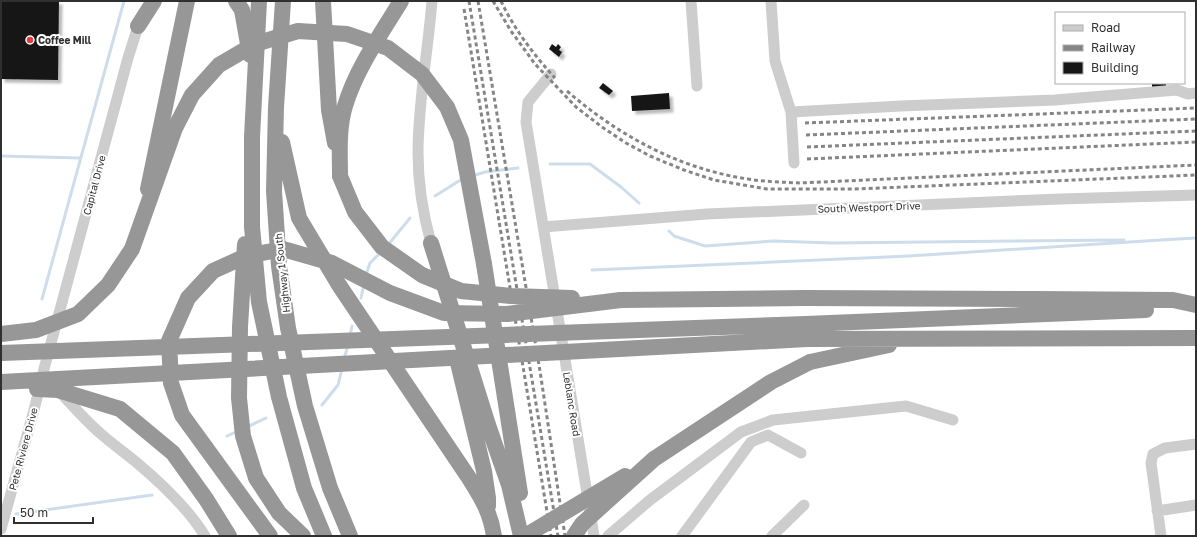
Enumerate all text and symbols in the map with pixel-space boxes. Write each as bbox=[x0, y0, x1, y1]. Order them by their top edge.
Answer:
legend bbox=[1055, 12, 1185, 84]
text: Road bbox=[1091, 20, 1120, 35]
place label: Coffee Mill bbox=[38, 34, 92, 46]
marker: Coffee Mill bbox=[25, 35, 35, 45]
text: Railway bbox=[1091, 40, 1136, 55]
text: Building bbox=[1091, 60, 1139, 75]
street label: Capital Drive bbox=[80, 154, 108, 216]
street label: South Westport Drive bbox=[817, 199, 921, 215]
street label: Highway 1 South bbox=[272, 233, 292, 313]
street label: Leblanc Road bbox=[561, 371, 583, 437]
street label: Pete Riviere Drive bbox=[6, 406, 40, 492]
scale bar bbox=[14, 499, 93, 525]
text: 50 m bbox=[20, 505, 48, 520]

